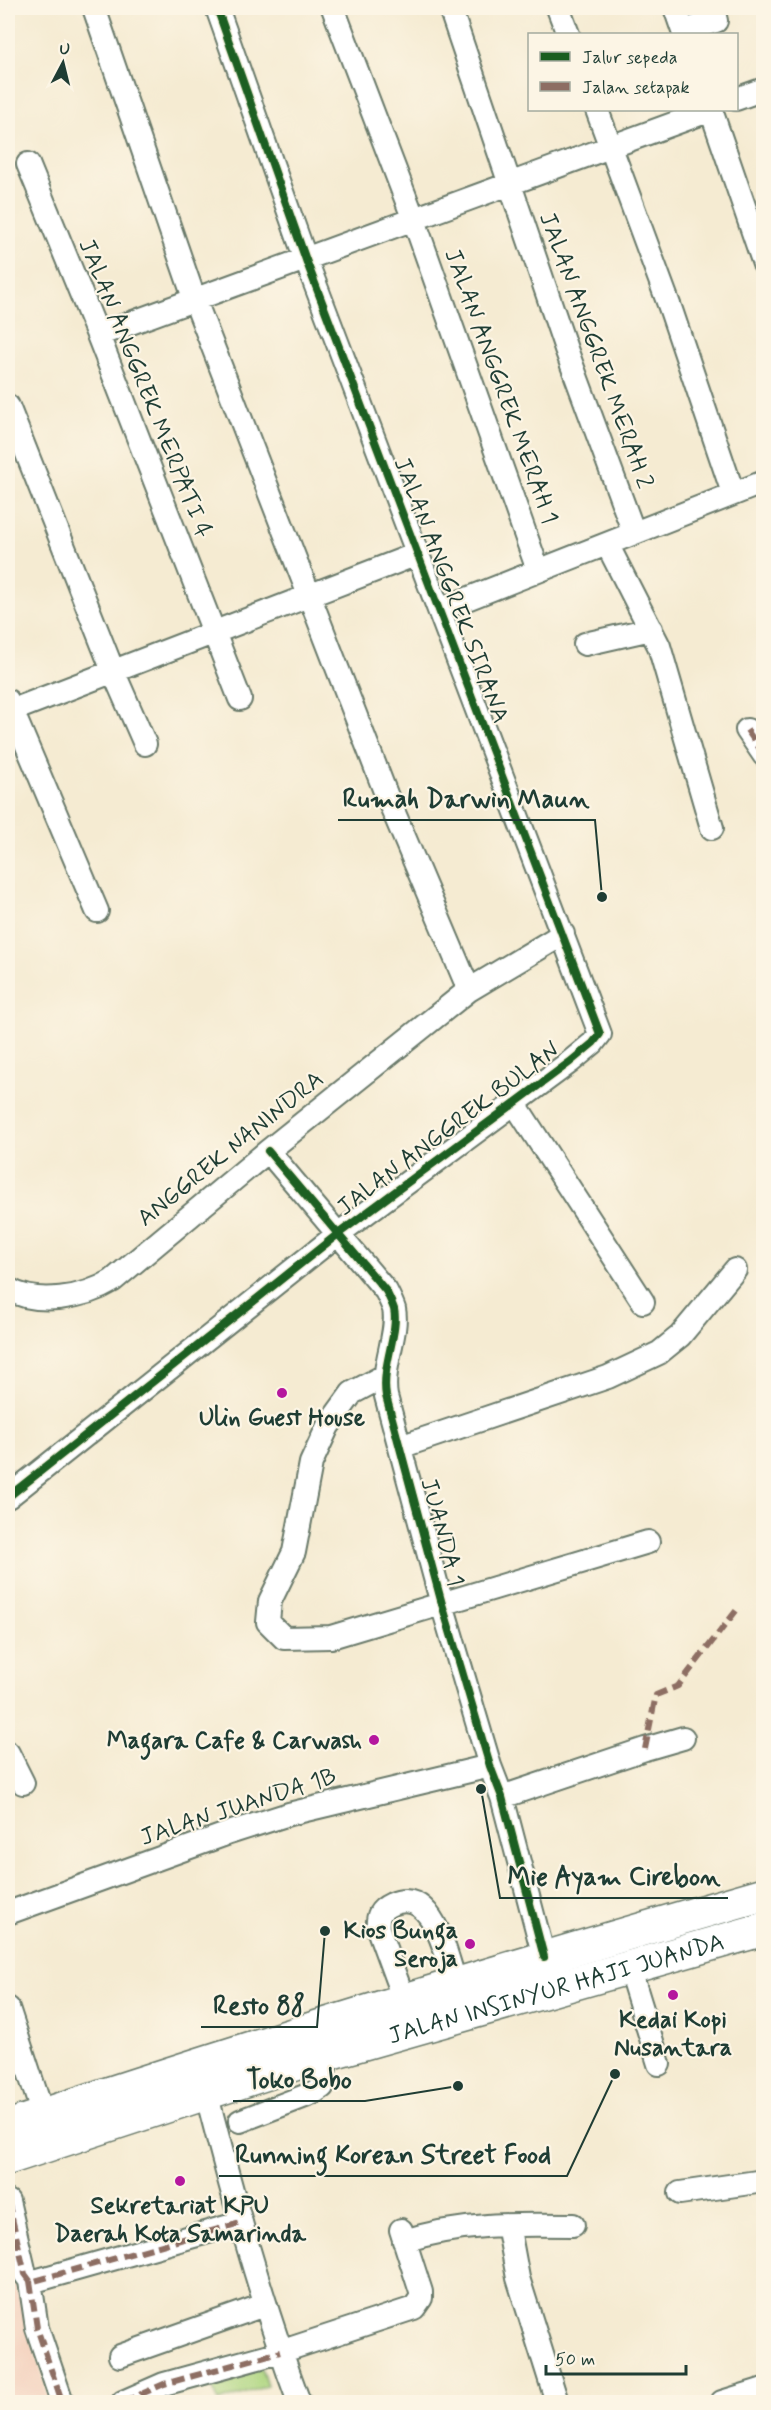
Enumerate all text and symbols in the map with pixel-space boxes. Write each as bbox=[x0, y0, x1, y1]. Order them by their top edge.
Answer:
north arrow bbox=[33, 33, 93, 93]
legend bbox=[528, 33, 738, 111]
text: U bbox=[58, 39, 71, 61]
text: Jalur sepeda bbox=[582, 46, 678, 70]
text: Jalan setapak bbox=[582, 76, 690, 100]
street label: JALAN ANGGREK MERAH 2 bbox=[531, 208, 660, 493]
street label: JALAN ANGGREK MERPATI 4 bbox=[70, 235, 219, 543]
street label: JALAN ANGGREK MERAH 1 bbox=[436, 245, 565, 528]
street label: JALAN ANGGREK SIRANA bbox=[386, 453, 516, 728]
callout: Rumah Darwin Maun bbox=[338, 776, 595, 820]
text: Rumah Darwin Maun bbox=[343, 783, 590, 817]
street label: JALAN ANGGREK BULAN bbox=[331, 1035, 567, 1223]
street label: ANGGREK NANINDRA bbox=[131, 1064, 331, 1234]
marker: Ulin Guest House bbox=[275, 1386, 289, 1400]
place label: Ulin Guest House bbox=[199, 1403, 366, 1434]
street label: JUANDA 1 bbox=[412, 1475, 471, 1590]
place label: Magara Cafe & Carwash bbox=[107, 1726, 362, 1760]
marker: Magara Cafe & Carwash bbox=[367, 1733, 381, 1747]
street label: JALAN JUANDA 1B bbox=[136, 1761, 340, 1854]
callout: Mie Ayam Cirebon bbox=[500, 1854, 728, 1898]
text: Mie Ayam Cirebon bbox=[508, 1861, 721, 1895]
place label: Kios Bunga Seroja bbox=[343, 1916, 458, 1975]
street label: JALAN INSINYUR HAJI JUANDA bbox=[385, 1927, 728, 2052]
marker: Kios Bunga Seroja bbox=[463, 1937, 477, 1951]
callout: Resto 88 bbox=[201, 1983, 317, 2027]
marker: Kedai Kopi Nusantara bbox=[666, 1988, 680, 2002]
text: Resto 88 bbox=[213, 1990, 305, 2024]
place label: Kedai Kopi Nusantara bbox=[614, 2005, 732, 2064]
callout: Toko Bobo bbox=[233, 2057, 365, 2101]
text: Toko Bobo bbox=[246, 2064, 352, 2098]
callout: Running Korean Street Food bbox=[219, 2132, 567, 2176]
text: Running Korean Street Food bbox=[235, 2139, 551, 2176]
marker: Sekretariat KPU Daerah Kota Samarinda bbox=[173, 2174, 187, 2188]
place label: Sekretariat KPU Daerah Kota Samarinda bbox=[54, 2191, 307, 2250]
scale bar bbox=[546, 2338, 686, 2376]
text: 50 m bbox=[555, 2348, 595, 2372]

